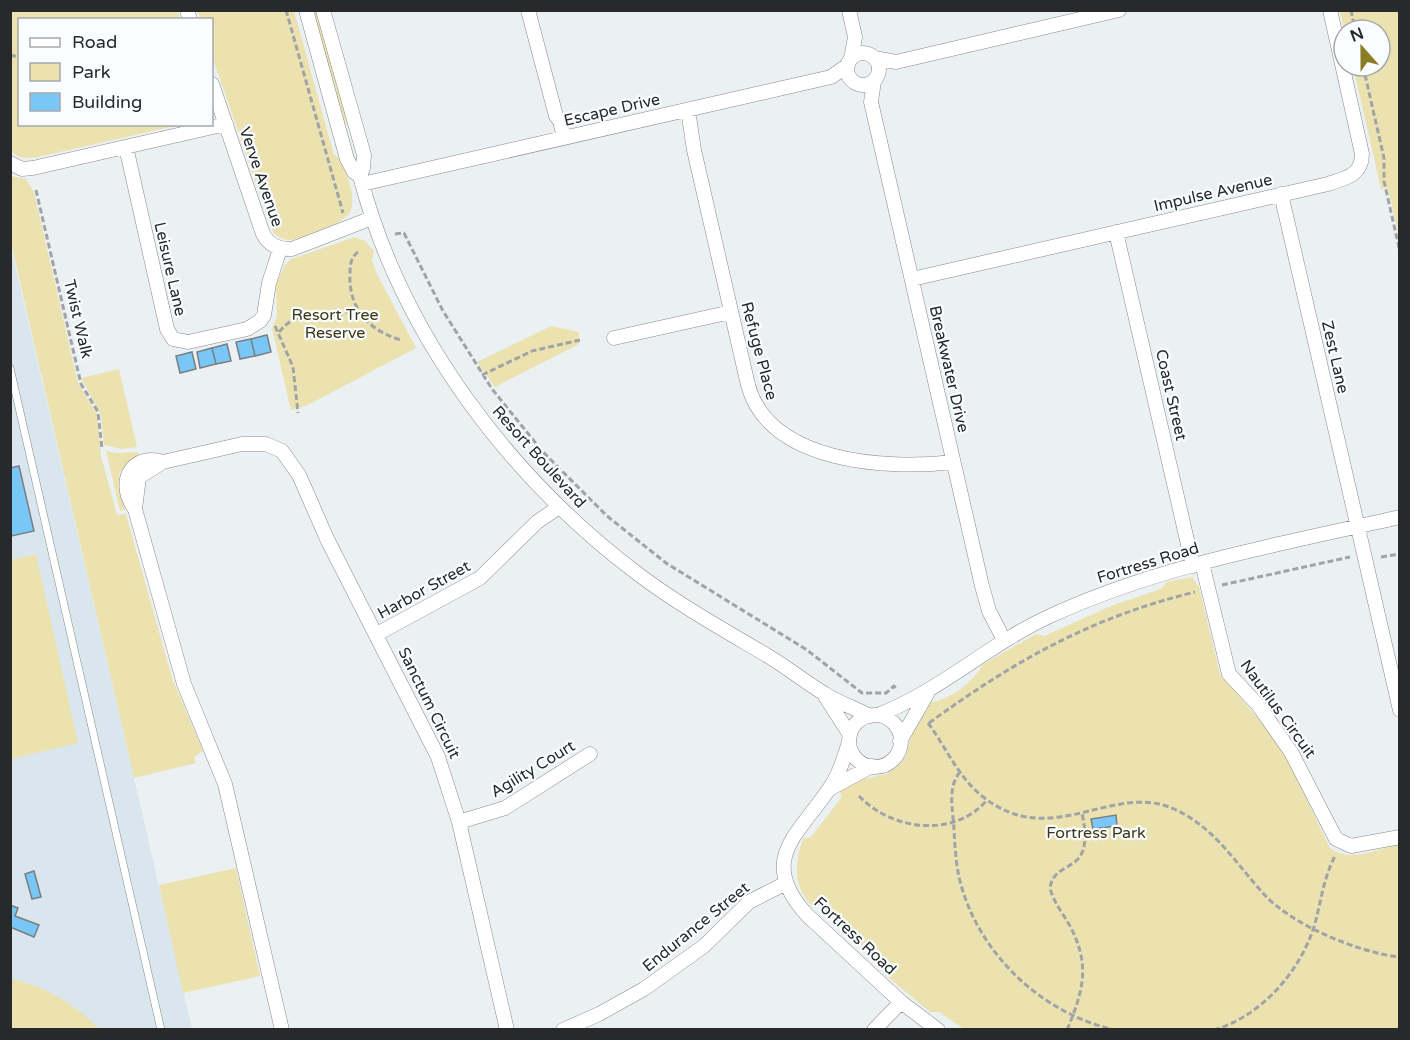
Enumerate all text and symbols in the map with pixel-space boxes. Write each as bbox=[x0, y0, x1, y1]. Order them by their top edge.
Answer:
legend bbox=[18, 18, 213, 126]
north arrow bbox=[1332, 18, 1392, 78]
text: N bbox=[1347, 23, 1367, 47]
text: Road bbox=[72, 31, 117, 53]
text: Park bbox=[72, 61, 111, 83]
street label: Escape Drive bbox=[562, 89, 662, 131]
text: Building bbox=[72, 91, 142, 113]
street label: Verve Avenue bbox=[235, 124, 287, 230]
street label: Impulse Avenue bbox=[1152, 170, 1274, 216]
street label: Leisure Lane bbox=[149, 220, 191, 318]
street label: Twist Walk bbox=[59, 278, 97, 361]
street label: Refuge Place bbox=[736, 300, 782, 402]
street label: Breakwater Drive bbox=[925, 304, 973, 434]
park label: Resort Tree Reserve bbox=[291, 305, 379, 343]
street label: Zest Lane bbox=[1317, 319, 1353, 395]
street label: Coast Street bbox=[1151, 347, 1191, 443]
street label: Resort Boulevard bbox=[488, 402, 590, 512]
street label: Fortress Road bbox=[1095, 538, 1201, 588]
street label: Harbor Street bbox=[374, 556, 474, 624]
street label: Sanctum Circuit bbox=[393, 644, 465, 762]
street label: Nautilus Circuit bbox=[1236, 656, 1320, 762]
street label: Agility Court bbox=[487, 736, 579, 802]
park label: Fortress Park bbox=[1046, 823, 1146, 843]
street label: Endurance Street bbox=[638, 878, 754, 976]
street label: Fortress Road bbox=[810, 893, 900, 979]

